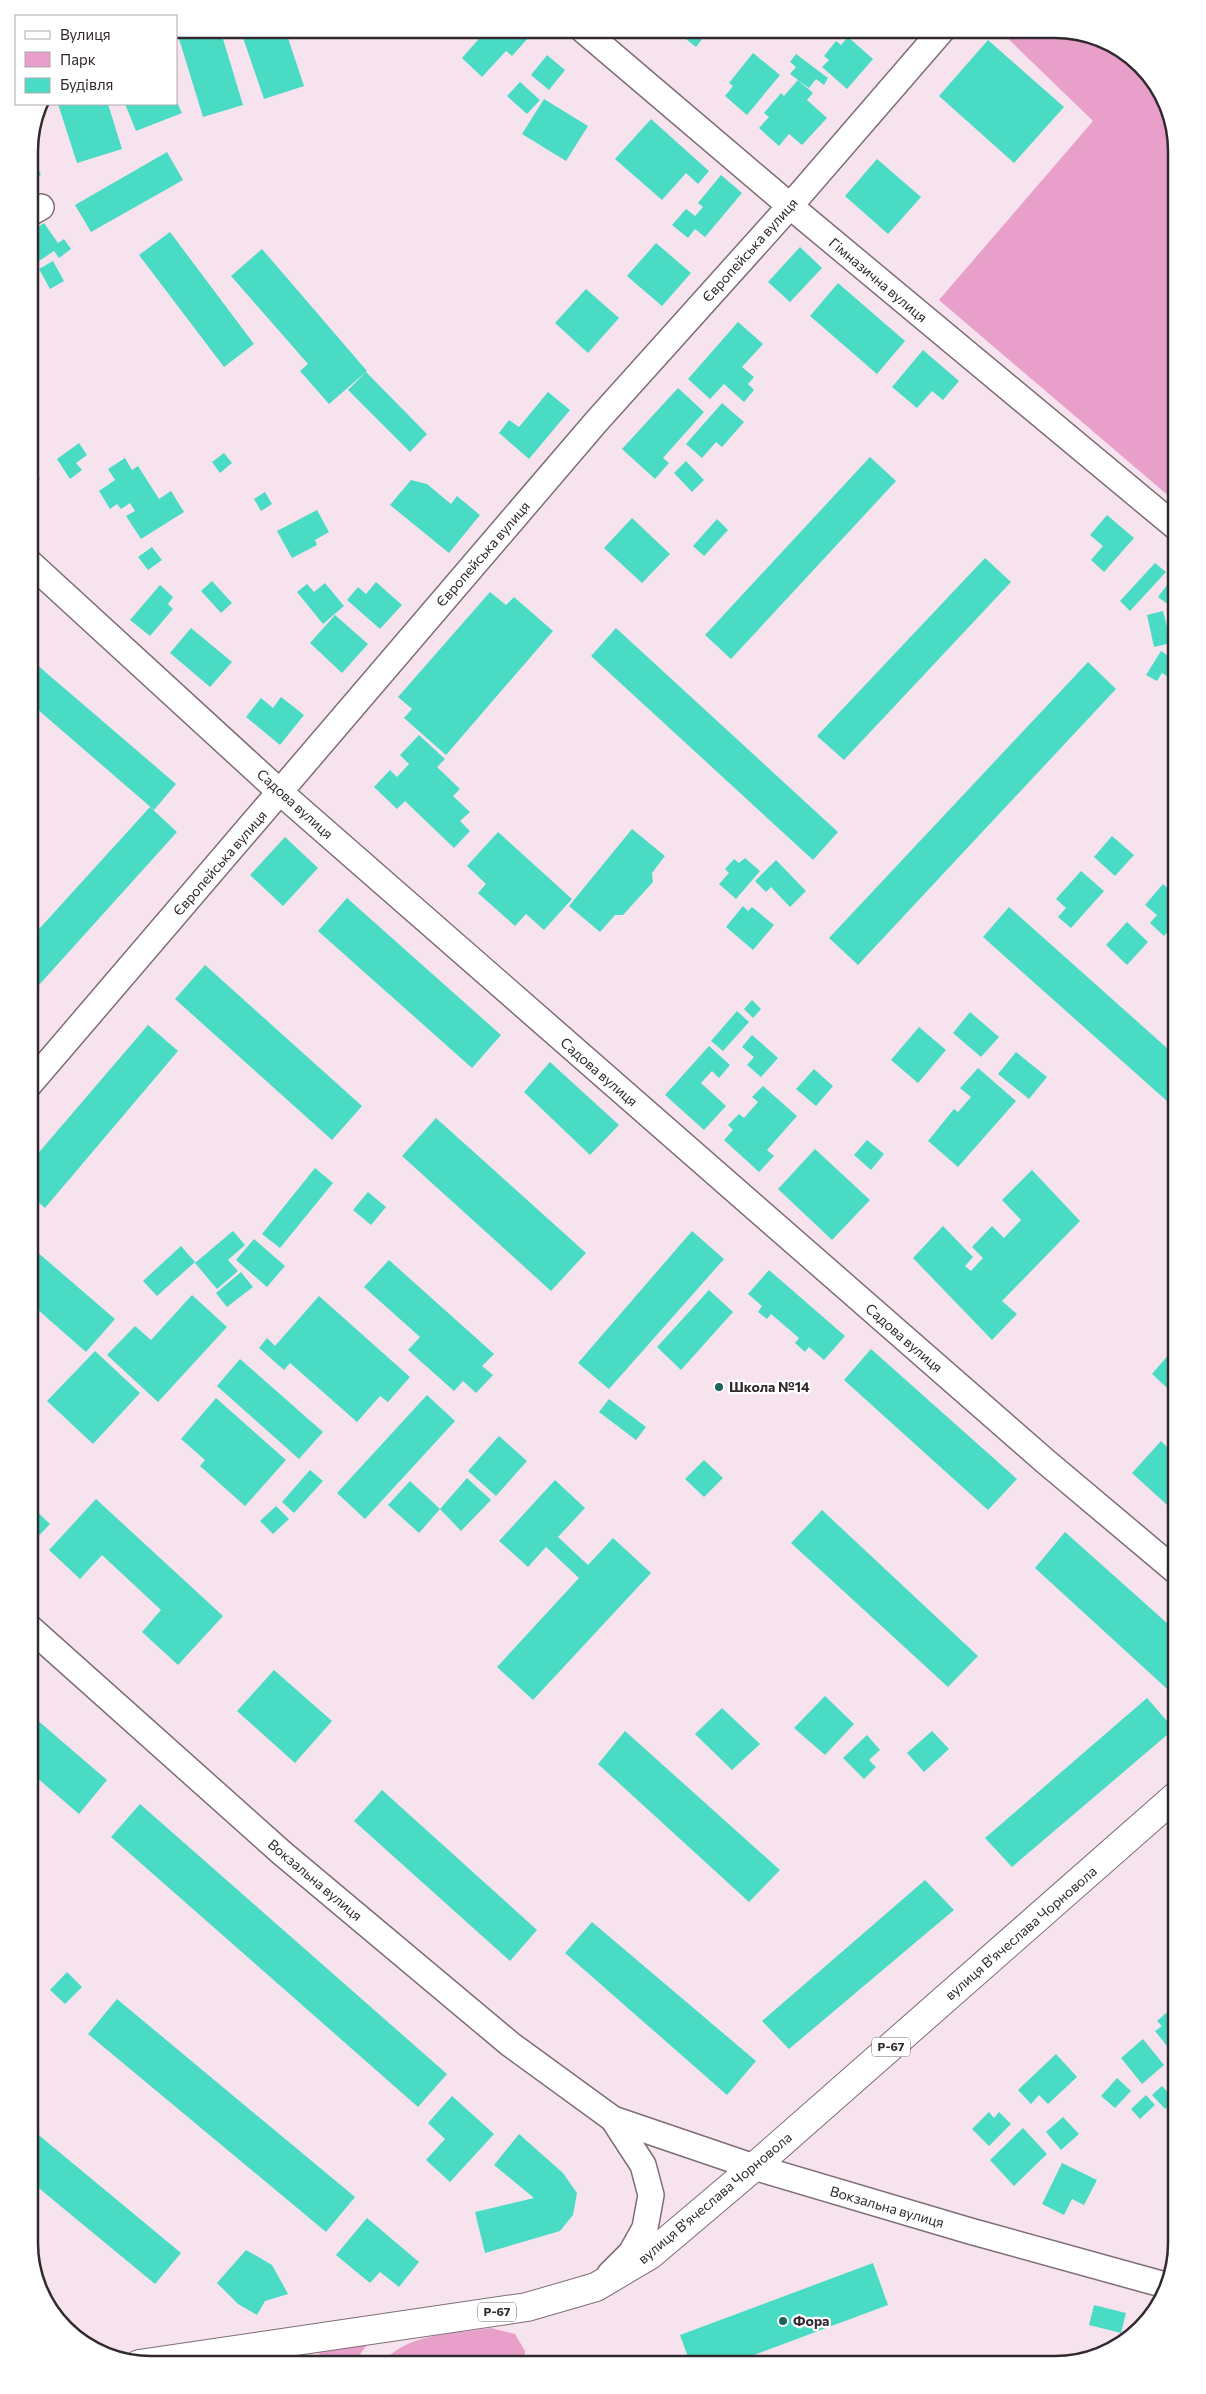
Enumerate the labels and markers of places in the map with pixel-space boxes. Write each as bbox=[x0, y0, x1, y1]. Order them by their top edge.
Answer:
place label: Школа №14 bbox=[729, 1378, 810, 1395]
marker: Школа №14 bbox=[713, 1381, 725, 1393]
place label: Фора bbox=[793, 2312, 829, 2329]
marker: Фора bbox=[777, 2315, 789, 2327]

